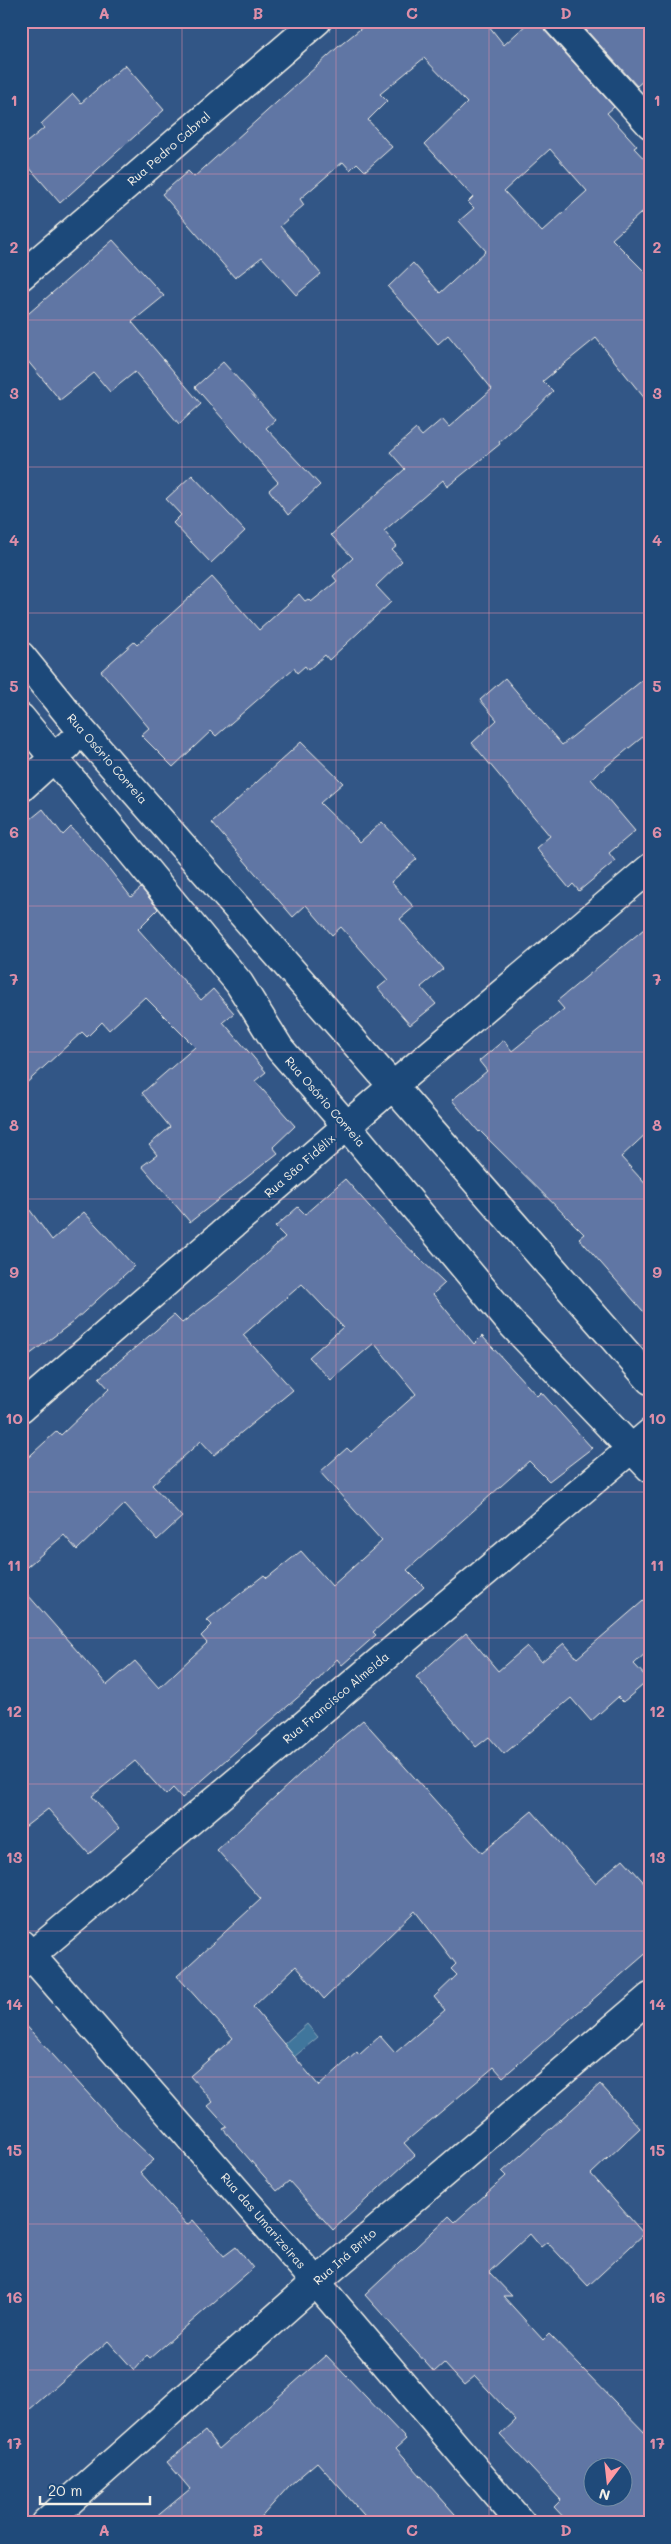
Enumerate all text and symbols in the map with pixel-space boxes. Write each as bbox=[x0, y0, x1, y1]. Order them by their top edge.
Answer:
text: A bbox=[98, 2, 110, 23]
text: B bbox=[253, 2, 263, 23]
text: C bbox=[406, 2, 418, 23]
text: D bbox=[560, 2, 572, 23]
text: 1 bbox=[10, 89, 18, 110]
text: 1 bbox=[653, 89, 661, 110]
street label: Rua Pedro Cabral bbox=[123, 108, 213, 189]
text: 2 bbox=[10, 236, 19, 257]
text: 2 bbox=[653, 236, 662, 257]
text: 3 bbox=[9, 382, 19, 403]
text: 3 bbox=[652, 382, 662, 403]
text: 4 bbox=[9, 529, 19, 550]
text: 4 bbox=[652, 529, 662, 550]
text: 5 bbox=[9, 675, 19, 696]
text: 5 bbox=[652, 675, 662, 696]
street label: Rua Osório Correia bbox=[64, 710, 152, 807]
text: 6 bbox=[9, 821, 19, 842]
text: 6 bbox=[652, 821, 662, 842]
text: 7 bbox=[10, 968, 19, 989]
text: 7 bbox=[653, 968, 662, 989]
street label: Rua Osório Correia bbox=[282, 1053, 370, 1150]
text: 8 bbox=[9, 1114, 19, 1135]
text: 8 bbox=[652, 1114, 662, 1135]
street label: Rua São Fidélix bbox=[261, 1130, 338, 1200]
text: 9 bbox=[9, 1261, 19, 1282]
text: 9 bbox=[652, 1261, 662, 1282]
text: 10 bbox=[5, 1407, 23, 1428]
text: 10 bbox=[648, 1407, 666, 1428]
text: 11 bbox=[7, 1554, 21, 1575]
text: 11 bbox=[650, 1554, 664, 1575]
street label: Rua Francisco Almeida bbox=[279, 1648, 392, 1746]
text: 12 bbox=[6, 1700, 22, 1721]
text: 12 bbox=[649, 1700, 665, 1721]
text: 13 bbox=[6, 1846, 23, 1867]
text: 13 bbox=[649, 1846, 666, 1867]
text: 14 bbox=[5, 1993, 23, 2014]
text: 14 bbox=[648, 1993, 666, 2014]
text: 15 bbox=[6, 2139, 22, 2160]
text: 15 bbox=[649, 2139, 665, 2160]
street label: Rua das Umarizeiras bbox=[218, 2169, 310, 2272]
street label: Rua Iná Brito bbox=[310, 2225, 379, 2288]
text: 16 bbox=[6, 2286, 23, 2307]
text: 16 bbox=[649, 2286, 666, 2307]
text: 17 bbox=[6, 2432, 22, 2453]
text: 17 bbox=[649, 2432, 665, 2453]
north arrow bbox=[584, 2456, 634, 2506]
scale bar bbox=[40, 2474, 150, 2506]
text: 20 m bbox=[48, 2480, 82, 2500]
text: N bbox=[597, 2484, 612, 2506]
text: A bbox=[98, 2519, 110, 2540]
text: B bbox=[253, 2519, 263, 2540]
text: C bbox=[406, 2519, 418, 2540]
text: D bbox=[560, 2519, 572, 2540]

